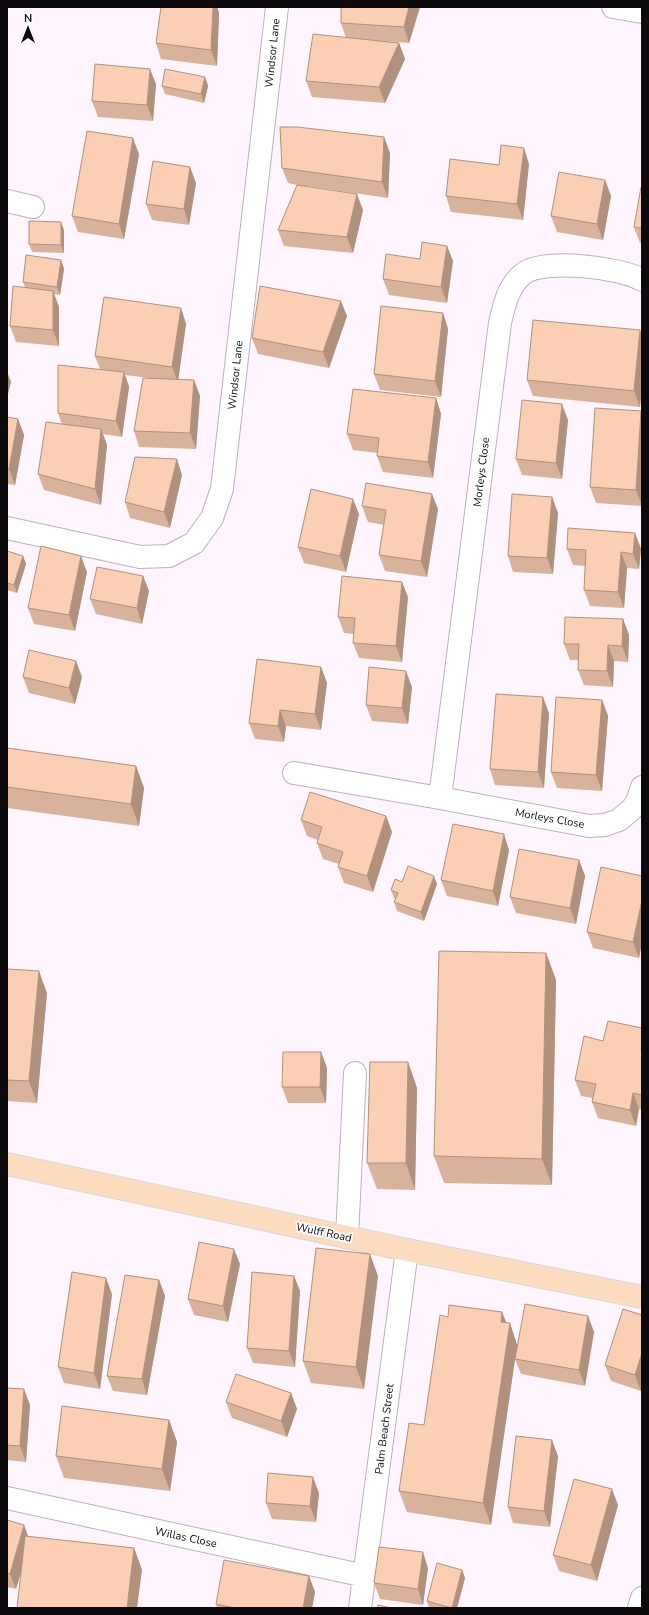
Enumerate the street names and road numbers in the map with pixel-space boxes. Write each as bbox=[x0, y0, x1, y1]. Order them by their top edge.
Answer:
street label: Windsor Lane bbox=[261, 18, 284, 88]
street label: Windsor Lane bbox=[224, 340, 247, 410]
street label: Morleys Close bbox=[470, 436, 493, 508]
street label: Morleys Close bbox=[514, 805, 586, 832]
street label: Wulff Road bbox=[295, 1219, 353, 1246]
street label: Palm Beach Street bbox=[371, 1383, 398, 1475]
street label: Willas Close bbox=[154, 1524, 218, 1551]

